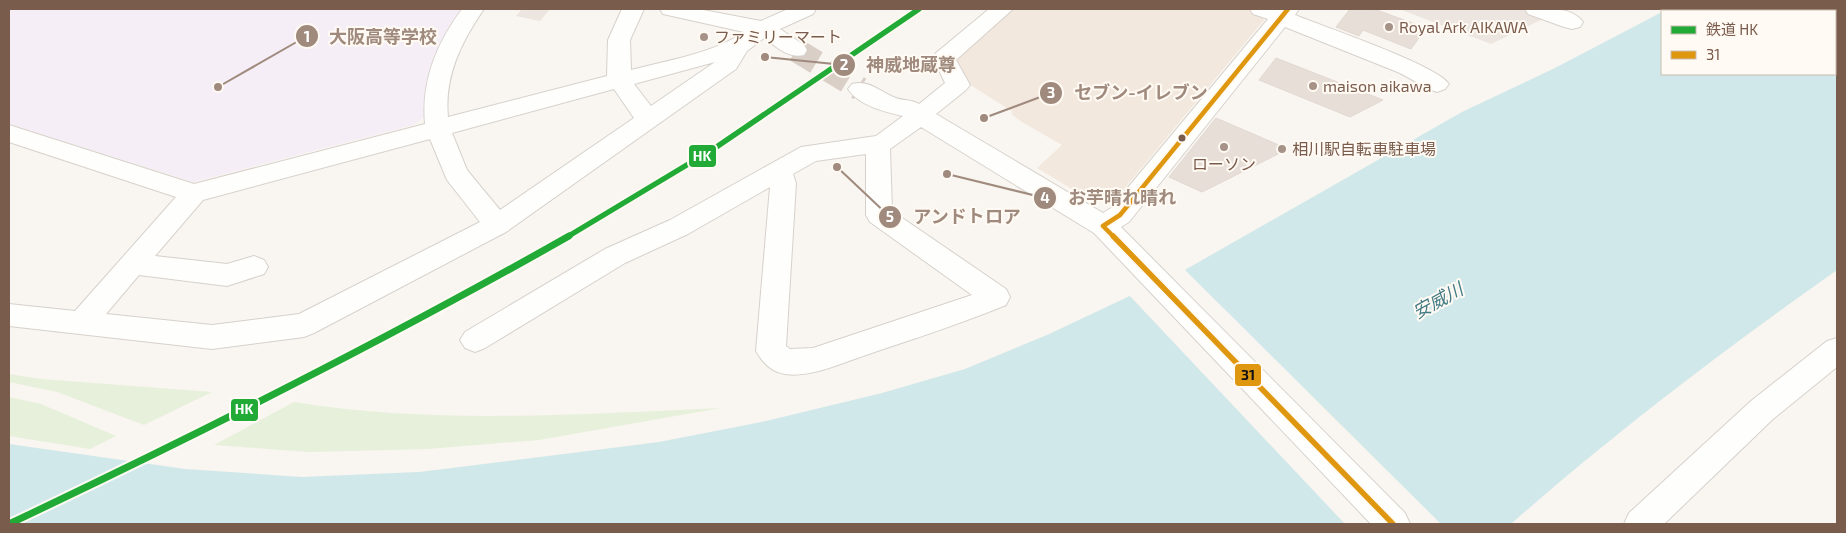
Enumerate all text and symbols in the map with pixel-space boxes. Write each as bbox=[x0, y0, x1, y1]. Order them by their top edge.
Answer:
legend bbox=[1661, 10, 1836, 75]
place label: Royal Ark AIKAWA bbox=[1399, 17, 1528, 36]
callout: 大阪高等学校 bbox=[294, 20, 447, 53]
text: 鉄道 HK bbox=[1706, 20, 1758, 38]
marker: Royal Ark AIKAWA bbox=[1383, 21, 1395, 33]
text: 大阪高等学校 bbox=[329, 25, 437, 47]
text: 1 bbox=[304, 27, 310, 45]
place label: ファミリーマート bbox=[714, 27, 842, 46]
marker: ファミリーマート bbox=[698, 31, 710, 43]
text: 31 bbox=[1706, 45, 1720, 63]
callout: 神威地蔵尊 bbox=[831, 48, 966, 81]
text: 神威地蔵尊 bbox=[866, 53, 956, 75]
text: 2 bbox=[840, 55, 849, 73]
callout: セブン-イレブン bbox=[1039, 76, 1217, 109]
place label: maison aikawa bbox=[1323, 76, 1431, 95]
marker: maison aikawa bbox=[1307, 80, 1319, 92]
text: セブン-イレブン bbox=[1074, 81, 1208, 103]
text: 3 bbox=[1047, 83, 1055, 101]
unlabelled marker bbox=[1177, 133, 1187, 143]
place label: 相川駅自転車駐車場 bbox=[1292, 139, 1436, 158]
marker: ローソン bbox=[1218, 141, 1230, 153]
marker: 相川駅自転車駐車場 bbox=[1276, 143, 1288, 155]
line badge: HK bbox=[688, 144, 717, 168]
text: HK bbox=[693, 147, 711, 164]
place label: ローソン bbox=[1192, 154, 1256, 173]
callout: お芋晴れ晴れ bbox=[1033, 181, 1186, 214]
text: お芋晴れ晴れ bbox=[1068, 186, 1176, 208]
text: 4 bbox=[1040, 188, 1050, 206]
callout: アンドトロア bbox=[878, 200, 1031, 233]
text: アンドトロア bbox=[913, 205, 1021, 227]
text: 5 bbox=[886, 207, 894, 225]
water label: 安威川 bbox=[1409, 276, 1468, 323]
line badge: 31 bbox=[1234, 363, 1262, 387]
text: 31 bbox=[1241, 366, 1255, 383]
line badge: HK bbox=[230, 398, 259, 422]
text: HK bbox=[235, 400, 253, 417]

